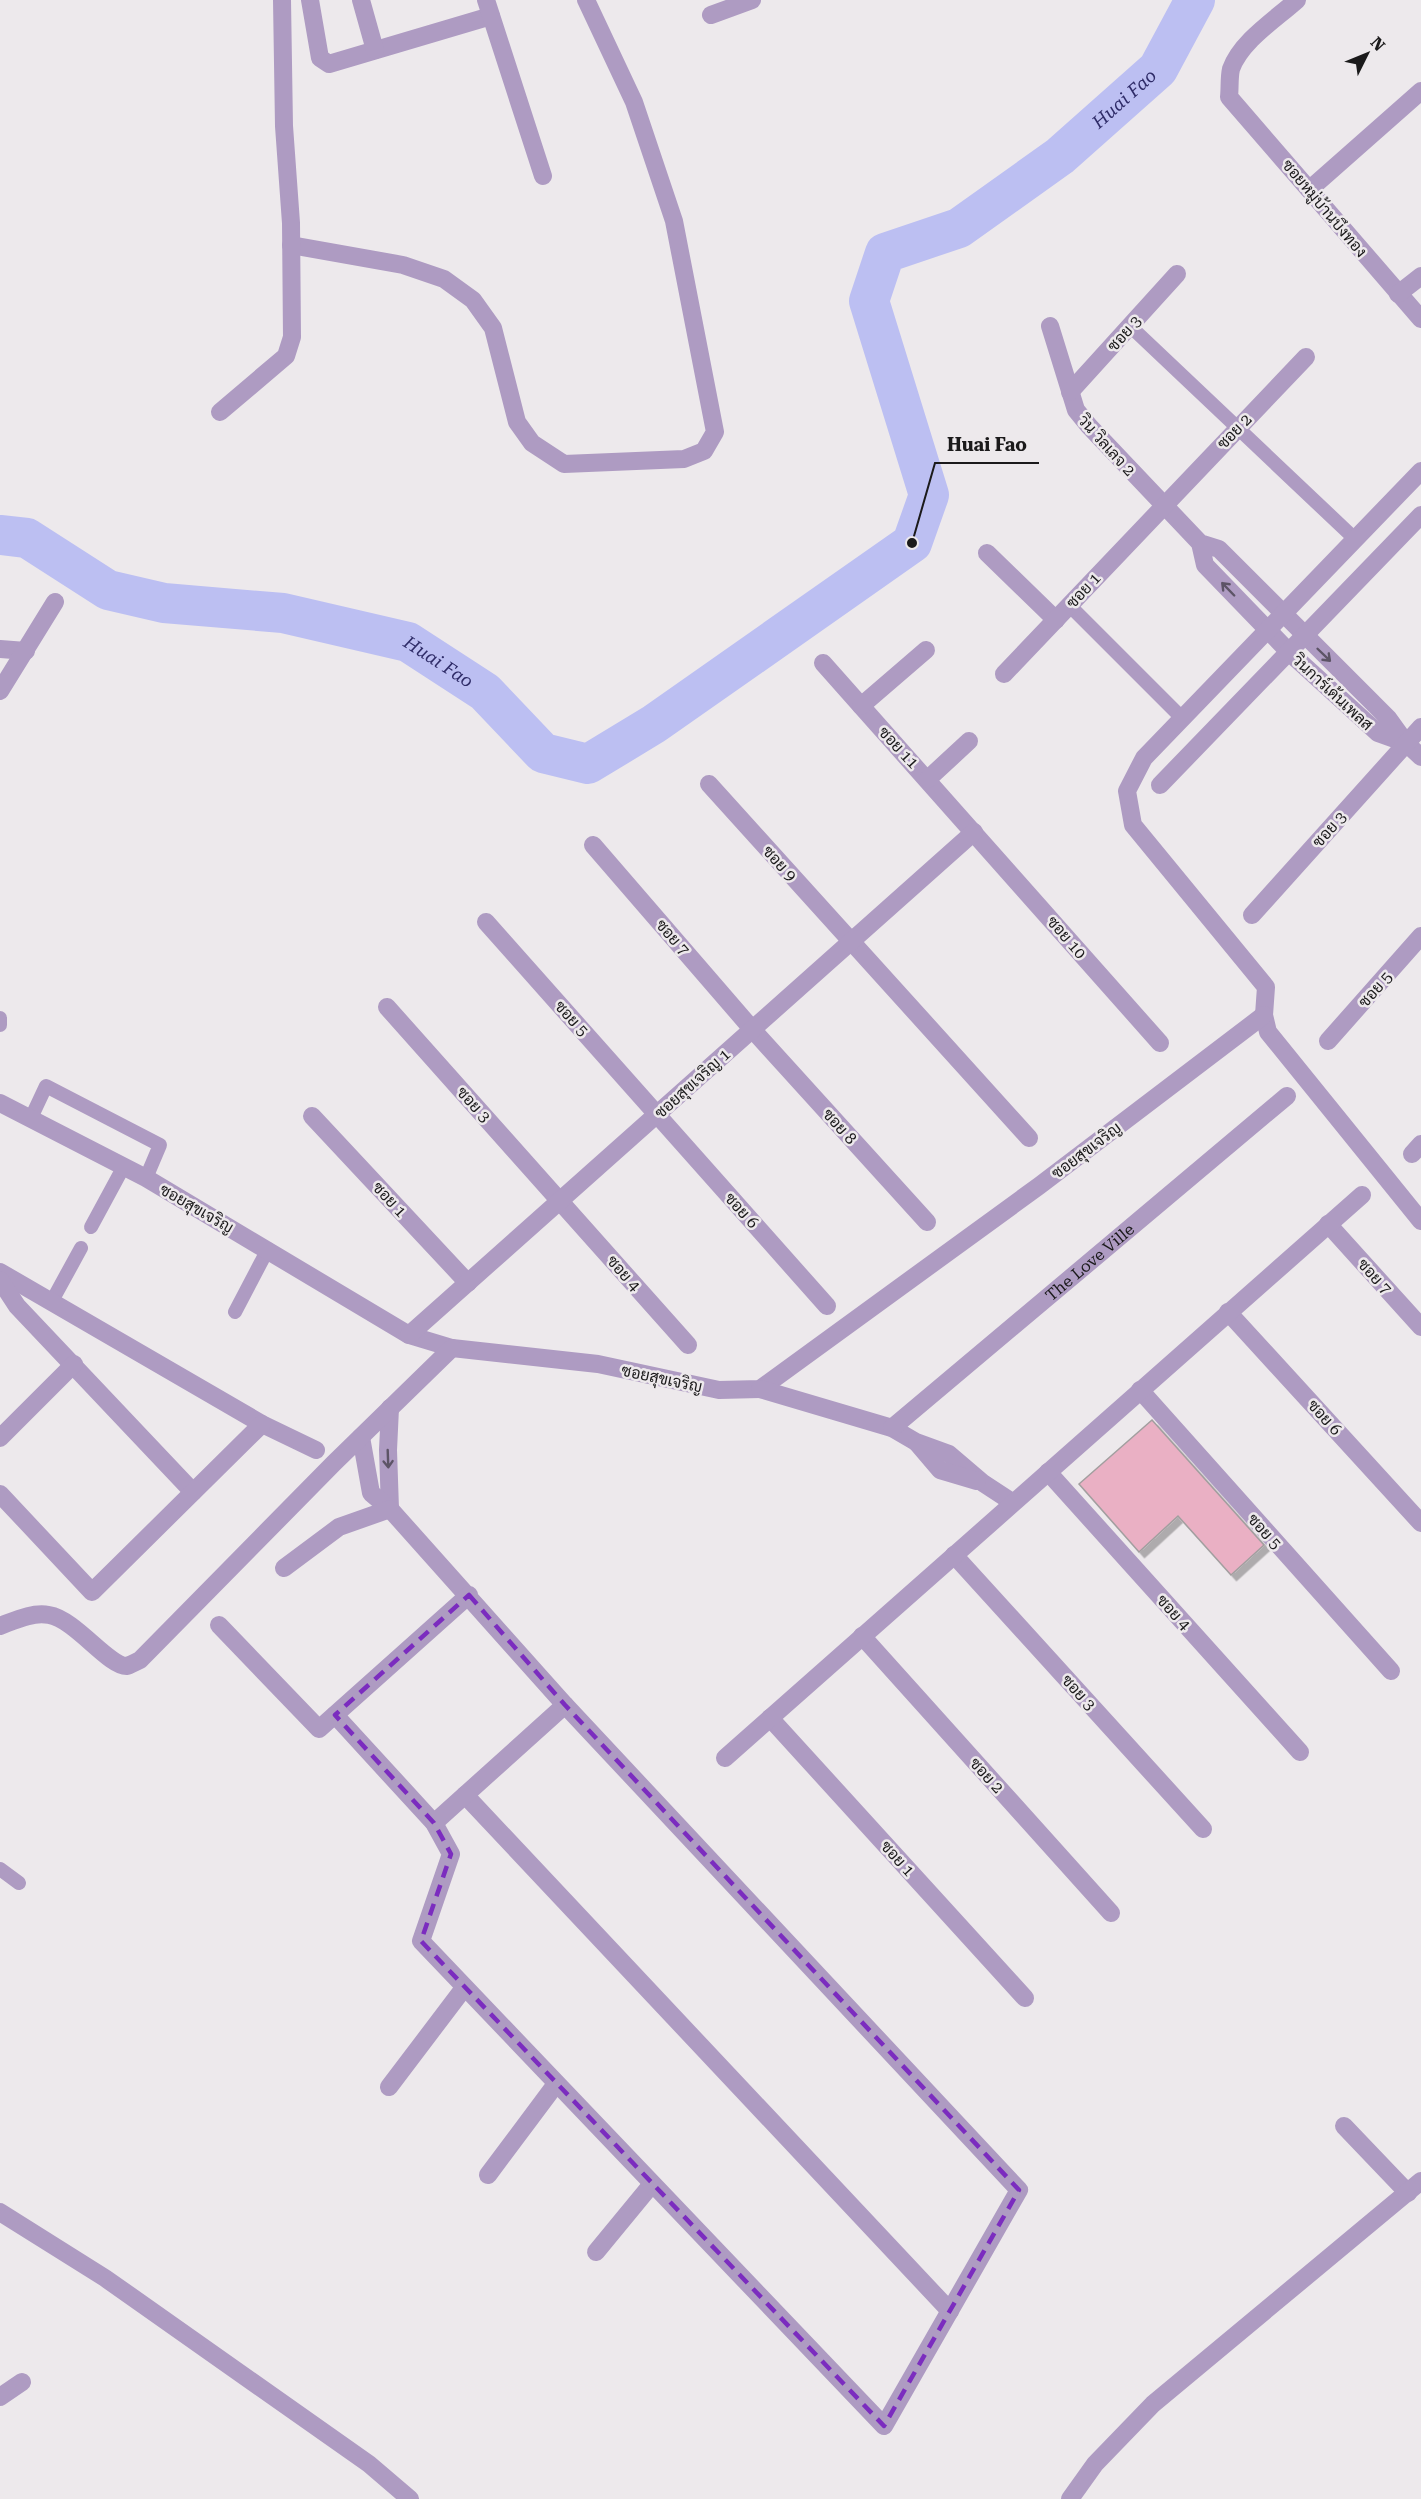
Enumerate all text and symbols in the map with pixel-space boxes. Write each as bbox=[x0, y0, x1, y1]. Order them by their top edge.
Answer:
north arrow bbox=[1337, 24, 1397, 84]
text: N bbox=[1366, 33, 1389, 55]
water label: Huai Fao bbox=[1087, 65, 1160, 133]
street label: ซอยหมู่บ้านบึงทอง bbox=[1277, 155, 1372, 262]
street label: ซอย 3 bbox=[1103, 312, 1145, 355]
street label: วิน วิลเลจ 2 bbox=[1073, 410, 1139, 480]
street label: ซอย 2 bbox=[1213, 410, 1256, 453]
callout: Huai Fao bbox=[935, 427, 1039, 463]
text: Huai Fao bbox=[947, 434, 1027, 455]
street label: ซอย 1 bbox=[1062, 569, 1104, 612]
one-way arrow bbox=[1220, 582, 1235, 597]
water label: Huai Fao bbox=[399, 631, 477, 692]
street label: วินการ์เด้นเพลส bbox=[1288, 648, 1379, 734]
one-way arrow bbox=[1316, 648, 1331, 662]
street label: ซอย 11 bbox=[875, 722, 923, 772]
street label: ซอย 3 bbox=[1308, 808, 1350, 851]
street label: ซอย 9 bbox=[759, 842, 801, 885]
street label: ซอย 10 bbox=[1043, 912, 1090, 963]
street label: ซอย 7 bbox=[652, 915, 693, 959]
street label: ซอย 5 bbox=[1354, 968, 1396, 1011]
street label: ซอย 5 bbox=[551, 997, 593, 1040]
street label: ซอยสุขเจริญ 1 bbox=[651, 1044, 735, 1124]
street label: ซอย 3 bbox=[453, 1083, 495, 1126]
street label: ซอย 8 bbox=[819, 1105, 861, 1148]
street label: ซอยสุขเจริญ bbox=[1048, 1118, 1126, 1184]
street label: ซอย 1 bbox=[369, 1178, 411, 1221]
street label: ซอยสุขเจริญ bbox=[155, 1180, 237, 1239]
street label: ซอย 6 bbox=[721, 1189, 763, 1232]
street label: The Love Ville bbox=[1042, 1220, 1138, 1305]
street label: ซอย 4 bbox=[603, 1251, 644, 1295]
street label: ซอย 7 bbox=[1354, 1255, 1396, 1298]
street label: ซอยสุขเจริญ bbox=[619, 1361, 704, 1398]
street label: ซอย 6 bbox=[1304, 1396, 1346, 1439]
one-way arrow bbox=[383, 1448, 394, 1468]
street label: ซอย 5 bbox=[1244, 1510, 1286, 1553]
street label: ซอย 4 bbox=[1153, 1591, 1195, 1634]
street label: ซอย 3 bbox=[1058, 1671, 1100, 1714]
street label: ซอย 2 bbox=[966, 1754, 1008, 1797]
street label: ซอย 1 bbox=[877, 1837, 919, 1880]

